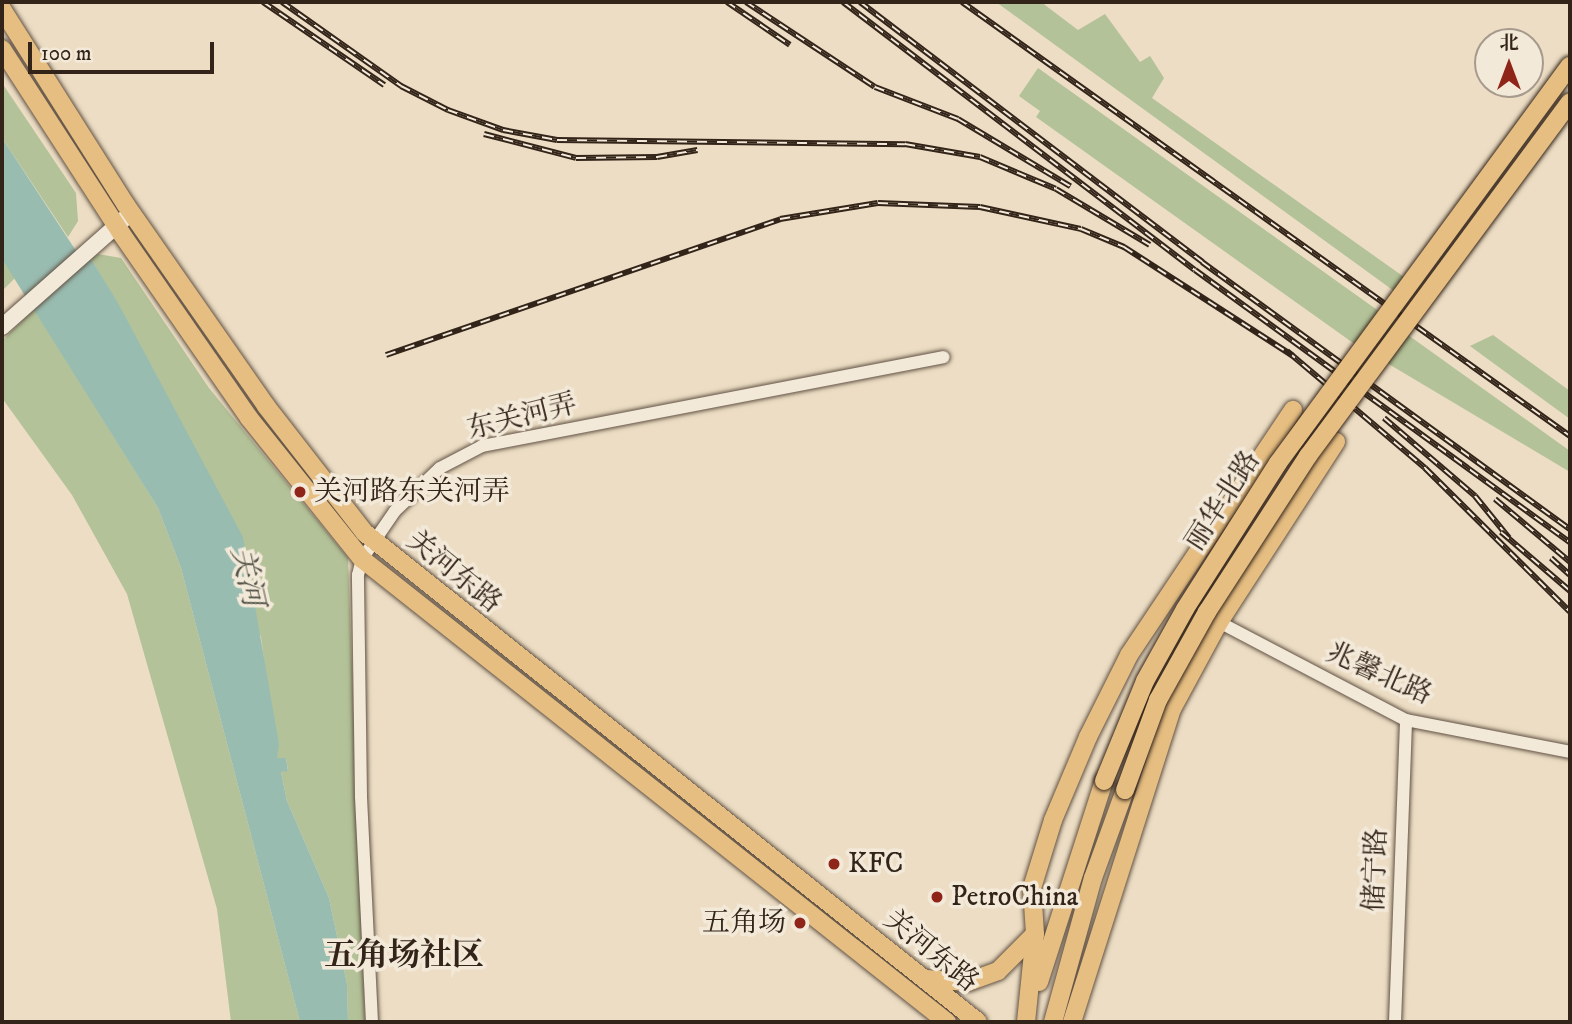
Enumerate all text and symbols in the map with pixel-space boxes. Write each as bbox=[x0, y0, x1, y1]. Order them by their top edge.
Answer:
scale bar bbox=[32, 28, 217, 72]
north arrow bbox=[1474, 28, 1544, 98]
text: 北 bbox=[1499, 32, 1519, 55]
text: 100 m bbox=[41, 41, 92, 67]
street label: 东关河弄 bbox=[464, 387, 580, 447]
street label: 丽华北路 bbox=[1178, 445, 1268, 557]
place label: 关河路东关河弄 bbox=[314, 475, 510, 509]
marker: 关河路东关河弄 bbox=[292, 484, 308, 500]
street label: 关河东路 bbox=[400, 524, 508, 620]
water label: 关河 bbox=[222, 544, 270, 610]
street label: 兆馨北路 bbox=[1321, 636, 1437, 712]
street label: 储宁路 bbox=[1358, 827, 1394, 913]
place label: KFC bbox=[848, 847, 903, 881]
marker: KFC bbox=[826, 856, 842, 872]
place label: PetroChina bbox=[951, 880, 1079, 914]
marker: PetroChina bbox=[929, 889, 945, 905]
street label: 关河东路 bbox=[877, 903, 985, 999]
place label: 五角场 bbox=[702, 906, 786, 940]
marker: 五角场 bbox=[792, 915, 808, 931]
district label: 五角场社区 bbox=[324, 937, 484, 975]

